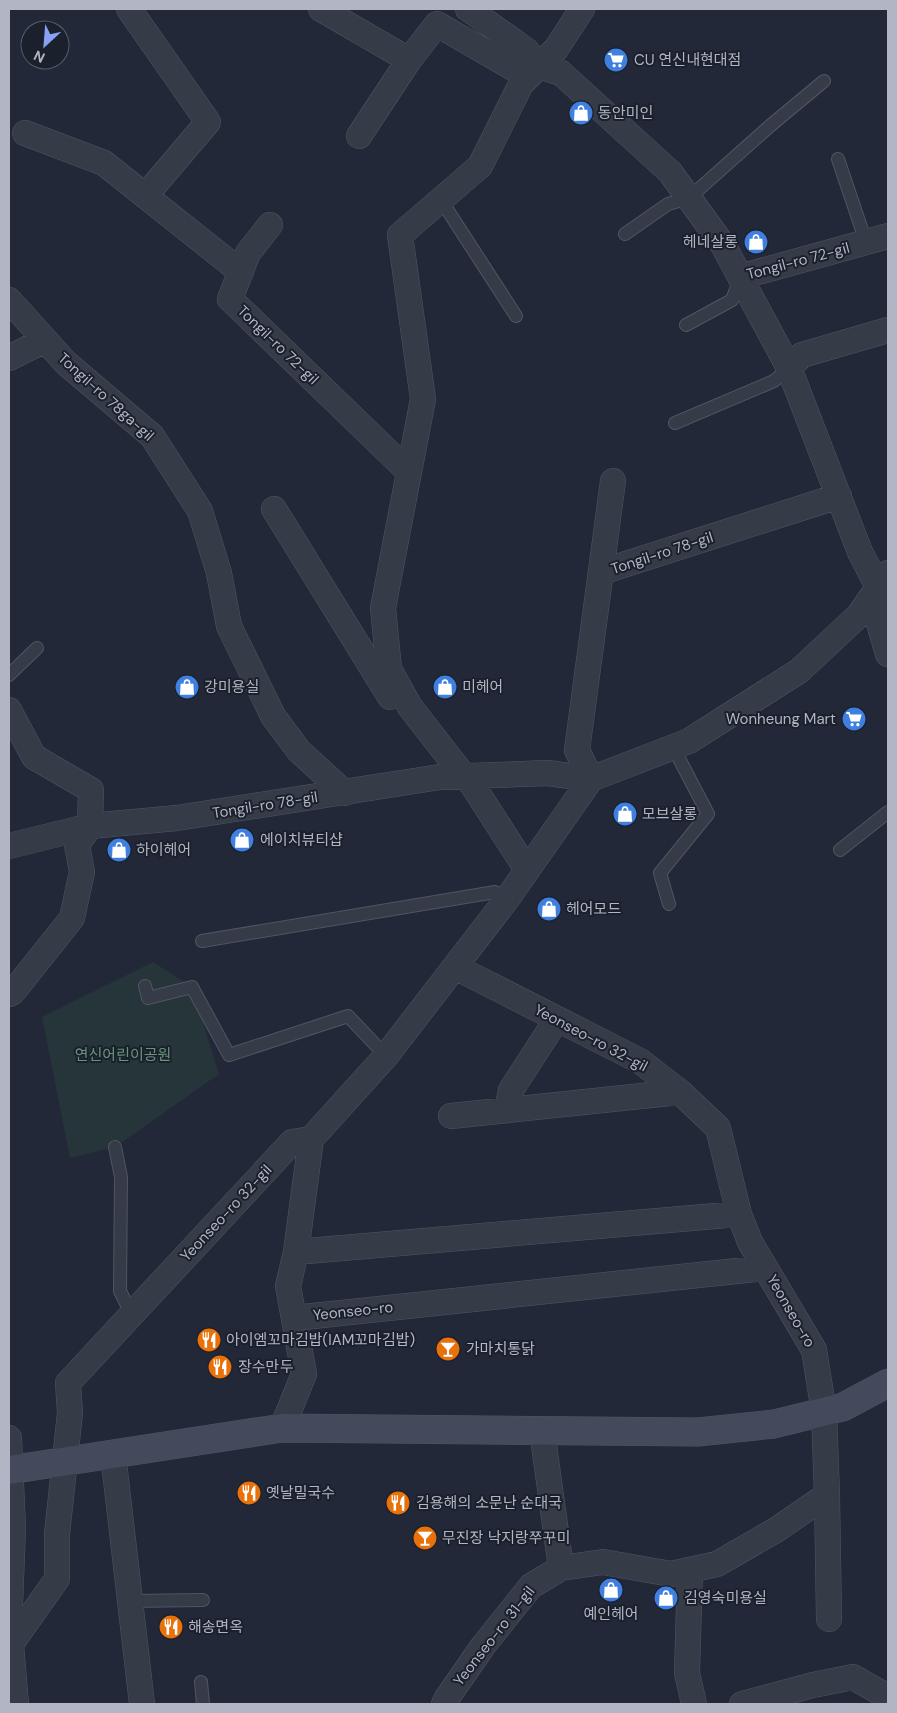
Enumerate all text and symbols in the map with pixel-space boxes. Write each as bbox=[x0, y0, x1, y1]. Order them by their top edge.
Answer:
north arrow bbox=[20, 20, 70, 70]
text: N bbox=[31, 46, 48, 67]
supermarket icon: CU 연신내현대점 bbox=[603, 47, 629, 73]
place label: CU 연신내현대점 bbox=[634, 50, 741, 70]
shop icon: 동안미인 bbox=[568, 100, 594, 126]
place label: 동안미인 bbox=[598, 103, 653, 123]
shop icon: 헤네살롱 bbox=[743, 229, 769, 255]
place label: 헤네살롱 bbox=[683, 232, 738, 252]
street label: Tongil-ro 72-gil bbox=[744, 238, 852, 284]
street label: Tongil-ro 72-gil bbox=[233, 301, 323, 389]
street label: Tongil-ro 78ga-gil bbox=[54, 348, 158, 446]
street label: Tongil-ro 78-gil bbox=[608, 527, 716, 579]
shop icon: 강미용실 bbox=[174, 674, 200, 700]
shop icon: 미헤어 bbox=[432, 674, 458, 700]
place label: 강미용실 bbox=[204, 677, 259, 697]
place label: 미헤어 bbox=[462, 677, 503, 697]
supermarket icon: Wonheung Mart bbox=[841, 706, 867, 732]
place label: Wonheung Mart bbox=[726, 709, 836, 729]
street label: Tongil-ro 78-gil bbox=[211, 787, 319, 823]
shop icon: 모브살롱 bbox=[612, 801, 638, 827]
place label: 모브살롱 bbox=[642, 804, 697, 824]
shop icon: 에이치뷰티샵 bbox=[229, 827, 255, 853]
place label: 에이치뷰티샵 bbox=[260, 830, 343, 850]
shop icon: 하이헤어 bbox=[106, 837, 132, 863]
place label: 하이헤어 bbox=[136, 840, 191, 860]
shop icon: 헤어모드 bbox=[536, 896, 562, 922]
place label: 헤어모드 bbox=[566, 899, 621, 919]
street label: Yeonseo-ro 32-gil bbox=[531, 1000, 651, 1076]
park label: 연신어린이공원 bbox=[75, 1045, 171, 1065]
street label: Yeonseo-ro 32-gil bbox=[176, 1160, 276, 1266]
street label: Yeonseo-ro bbox=[762, 1271, 820, 1351]
street label: Yeonseo-ro bbox=[312, 1297, 394, 1325]
restaurant icon: 아이엠꼬마김밥(IAM꼬마김밥) bbox=[196, 1327, 222, 1353]
place label: 아이엠꼬마김밥(IAM꼬마김밥) bbox=[226, 1330, 415, 1350]
bar icon: 가마치통닭 bbox=[435, 1336, 461, 1362]
place label: 가마치통닭 bbox=[466, 1339, 535, 1359]
restaurant icon: 장수만두 bbox=[207, 1354, 233, 1380]
place label: 장수만두 bbox=[238, 1357, 293, 1377]
restaurant icon: 옛날밀국수 bbox=[236, 1480, 262, 1506]
place label: 옛날밀국수 bbox=[266, 1483, 335, 1503]
restaurant icon: 김용해의 소문난 순대국 bbox=[385, 1490, 411, 1516]
place label: 김용해의 소문난 순대국 bbox=[416, 1493, 562, 1513]
bar icon: 무진장 낙지랑쭈꾸미 bbox=[412, 1525, 438, 1551]
place label: 무진장 낙지랑쭈꾸미 bbox=[442, 1528, 570, 1548]
shop icon: 예인헤어 bbox=[598, 1577, 624, 1603]
street label: Yeonseo-ro 31-gil bbox=[449, 1582, 539, 1690]
shop icon: 김영숙미용실 bbox=[653, 1585, 679, 1611]
place label: 김영숙미용실 bbox=[684, 1588, 767, 1608]
place label: 예인헤어 bbox=[583, 1604, 639, 1624]
restaurant icon: 해송면옥 bbox=[158, 1614, 184, 1640]
place label: 해송면옥 bbox=[188, 1617, 243, 1637]

